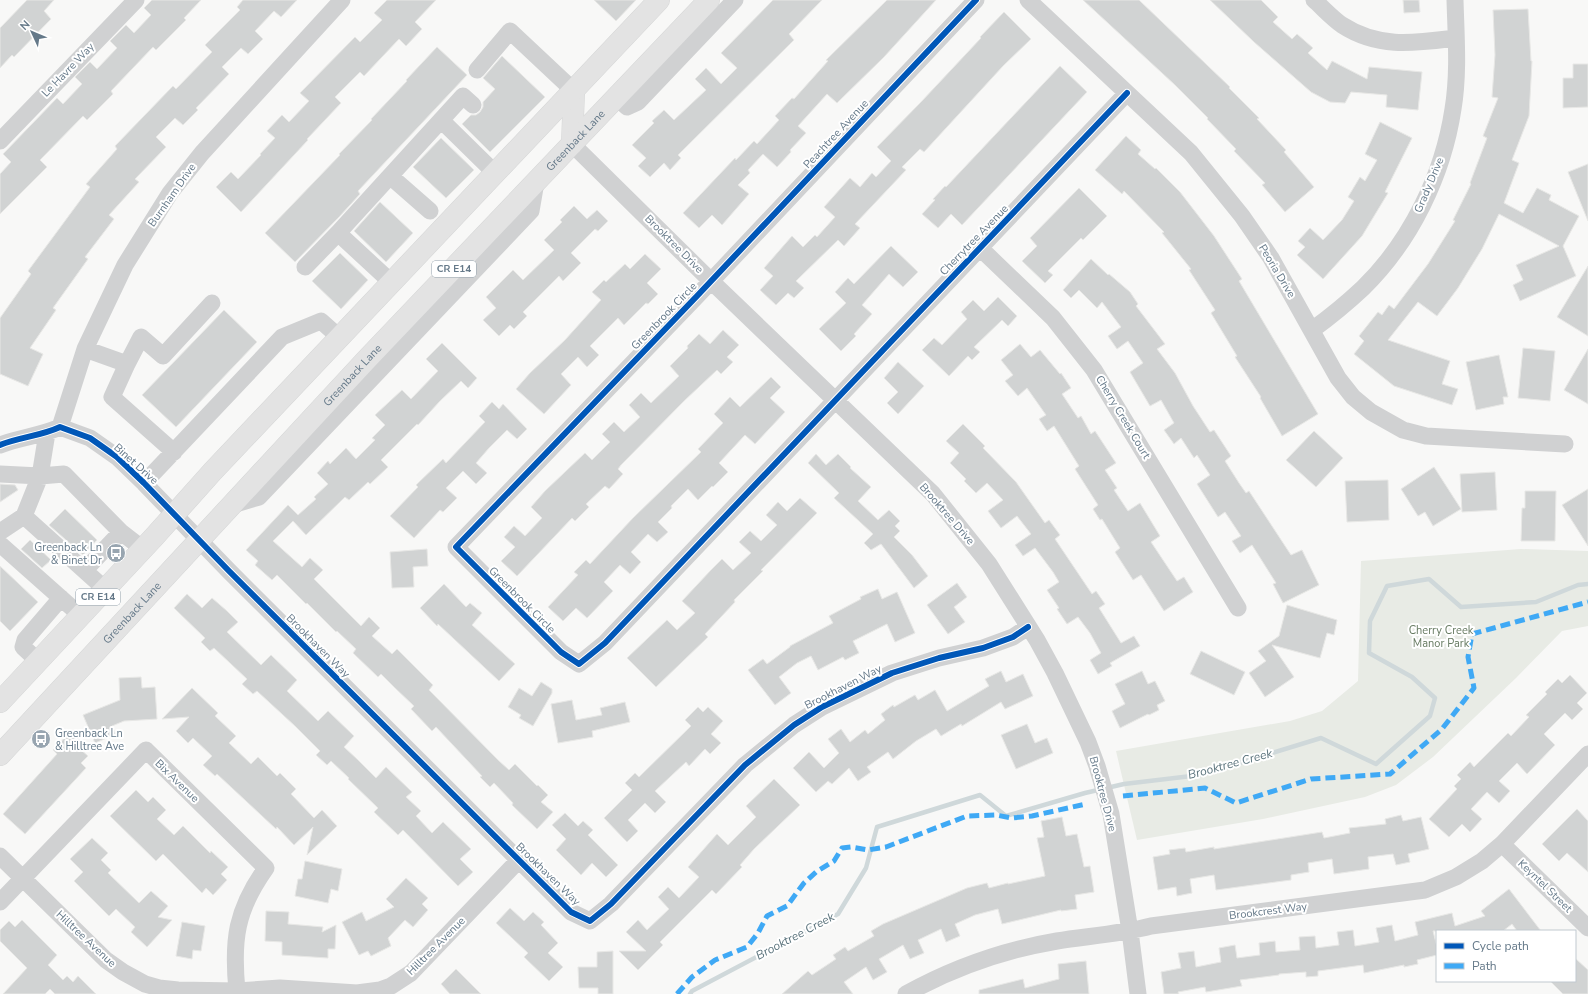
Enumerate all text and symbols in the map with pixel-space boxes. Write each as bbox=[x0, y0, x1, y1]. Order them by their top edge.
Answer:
north arrow bbox=[12, 12, 52, 52]
text: N bbox=[17, 17, 33, 34]
street label: Le Havre Way bbox=[38, 39, 98, 100]
street label: Peachtree Avenue bbox=[800, 96, 872, 172]
street label: Greenback Lane bbox=[543, 106, 608, 174]
street label: Grady Drive bbox=[1411, 155, 1447, 215]
street label: Burnham Drive bbox=[145, 160, 200, 230]
street label: Cherrytree Avenue bbox=[936, 201, 1012, 279]
street label: Brooktree Drive bbox=[641, 211, 707, 277]
street label: Peoria Drive bbox=[1255, 241, 1299, 301]
road number: CR E14 bbox=[432, 261, 476, 277]
street label: Greenbrook Circle bbox=[628, 279, 700, 353]
street label: Greenback Lane bbox=[320, 341, 385, 409]
street label: Cherry Creek Court bbox=[1092, 372, 1154, 462]
street label: Binet Drive bbox=[111, 440, 162, 488]
street label: Brooktree Drive bbox=[916, 480, 978, 548]
place label: Greenback Ln & Binet Dr bbox=[34, 540, 102, 568]
bus stop icon: Greenback Ln & Binet Dr bbox=[105, 542, 127, 564]
street label: Greenbrook Circle bbox=[485, 563, 559, 637]
street label: Greenback Lane bbox=[99, 578, 164, 647]
road number: CR E14 bbox=[76, 589, 120, 605]
street label: Brookhaven Way bbox=[283, 611, 353, 681]
park label: Cherry Creek Manor Park bbox=[1409, 623, 1474, 651]
street label: Brookhaven Way bbox=[802, 661, 884, 713]
place label: Greenback Ln & Hilltree Ave bbox=[55, 726, 124, 754]
bus stop icon: Greenback Ln & Hilltree Ave bbox=[30, 728, 52, 750]
water label: Brooktree Creek bbox=[1186, 745, 1275, 783]
street label: Brooktree Drive bbox=[1086, 755, 1120, 833]
street label: Bix Avenue bbox=[152, 756, 202, 806]
street label: Brookhaven Way bbox=[512, 839, 584, 909]
street label: Keyntel Street bbox=[1515, 856, 1576, 916]
street label: Brookcrest Way bbox=[1228, 899, 1308, 923]
street label: Hilltree Avenue bbox=[53, 907, 119, 971]
water label: Brooktree Creek bbox=[753, 908, 838, 963]
street label: Hilltree Avenue bbox=[403, 913, 469, 979]
legend bbox=[1436, 930, 1576, 982]
text: Cycle path bbox=[1472, 938, 1529, 954]
text: Path bbox=[1472, 958, 1497, 974]

